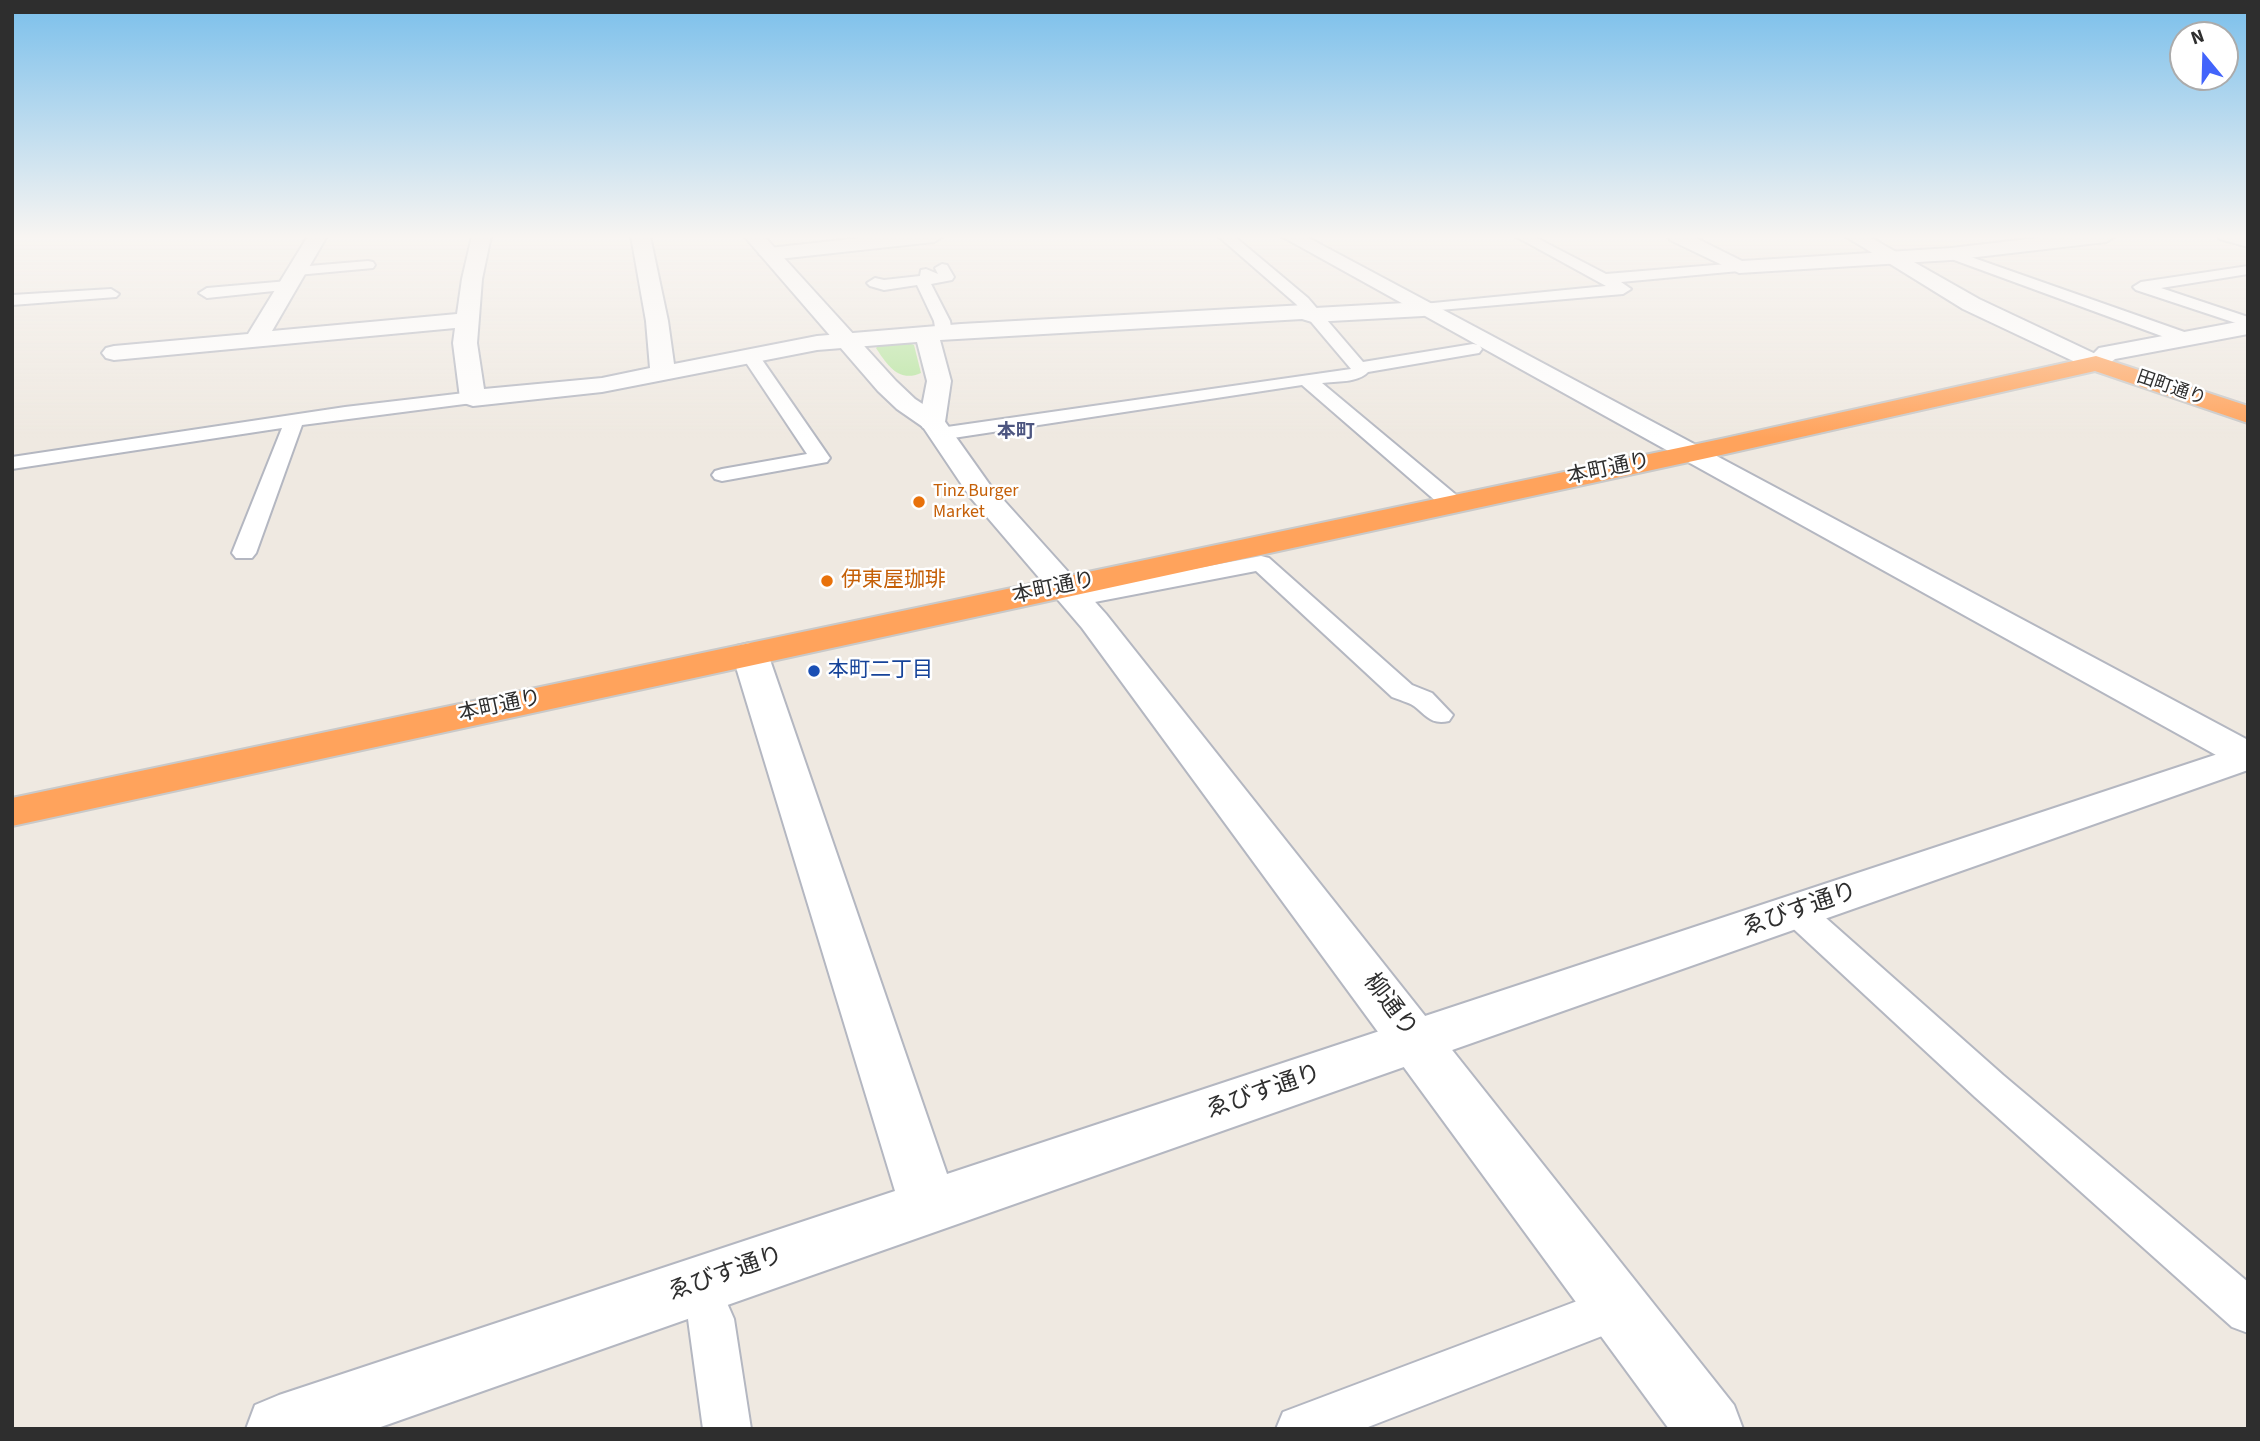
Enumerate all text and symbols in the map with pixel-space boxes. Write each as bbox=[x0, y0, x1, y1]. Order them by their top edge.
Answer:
north arrow bbox=[2169, 21, 2239, 91]
text: N bbox=[2187, 23, 2208, 52]
street label: 田町通り bbox=[2133, 367, 2209, 411]
district label: 本町 bbox=[997, 422, 1035, 444]
street label: 本町通り bbox=[1565, 449, 1653, 491]
place label: Tinz Burger Market bbox=[933, 481, 1019, 524]
marker: Tinz Burger Market bbox=[911, 494, 927, 510]
place label: 伊東屋珈琲 bbox=[841, 568, 946, 594]
street label: 本町通り bbox=[1010, 568, 1098, 610]
marker: 伊東屋珈琲 bbox=[819, 573, 835, 589]
place label: 本町二丁目 bbox=[828, 658, 933, 684]
marker: 本町二丁目 bbox=[806, 663, 822, 679]
street label: 本町通り bbox=[456, 686, 544, 728]
street label: ゑびす通り bbox=[1739, 878, 1861, 944]
street label: 柳通り bbox=[1356, 969, 1422, 1043]
street label: ゑびす通り bbox=[1203, 1060, 1325, 1126]
street label: ゑびす通り bbox=[665, 1242, 787, 1308]

